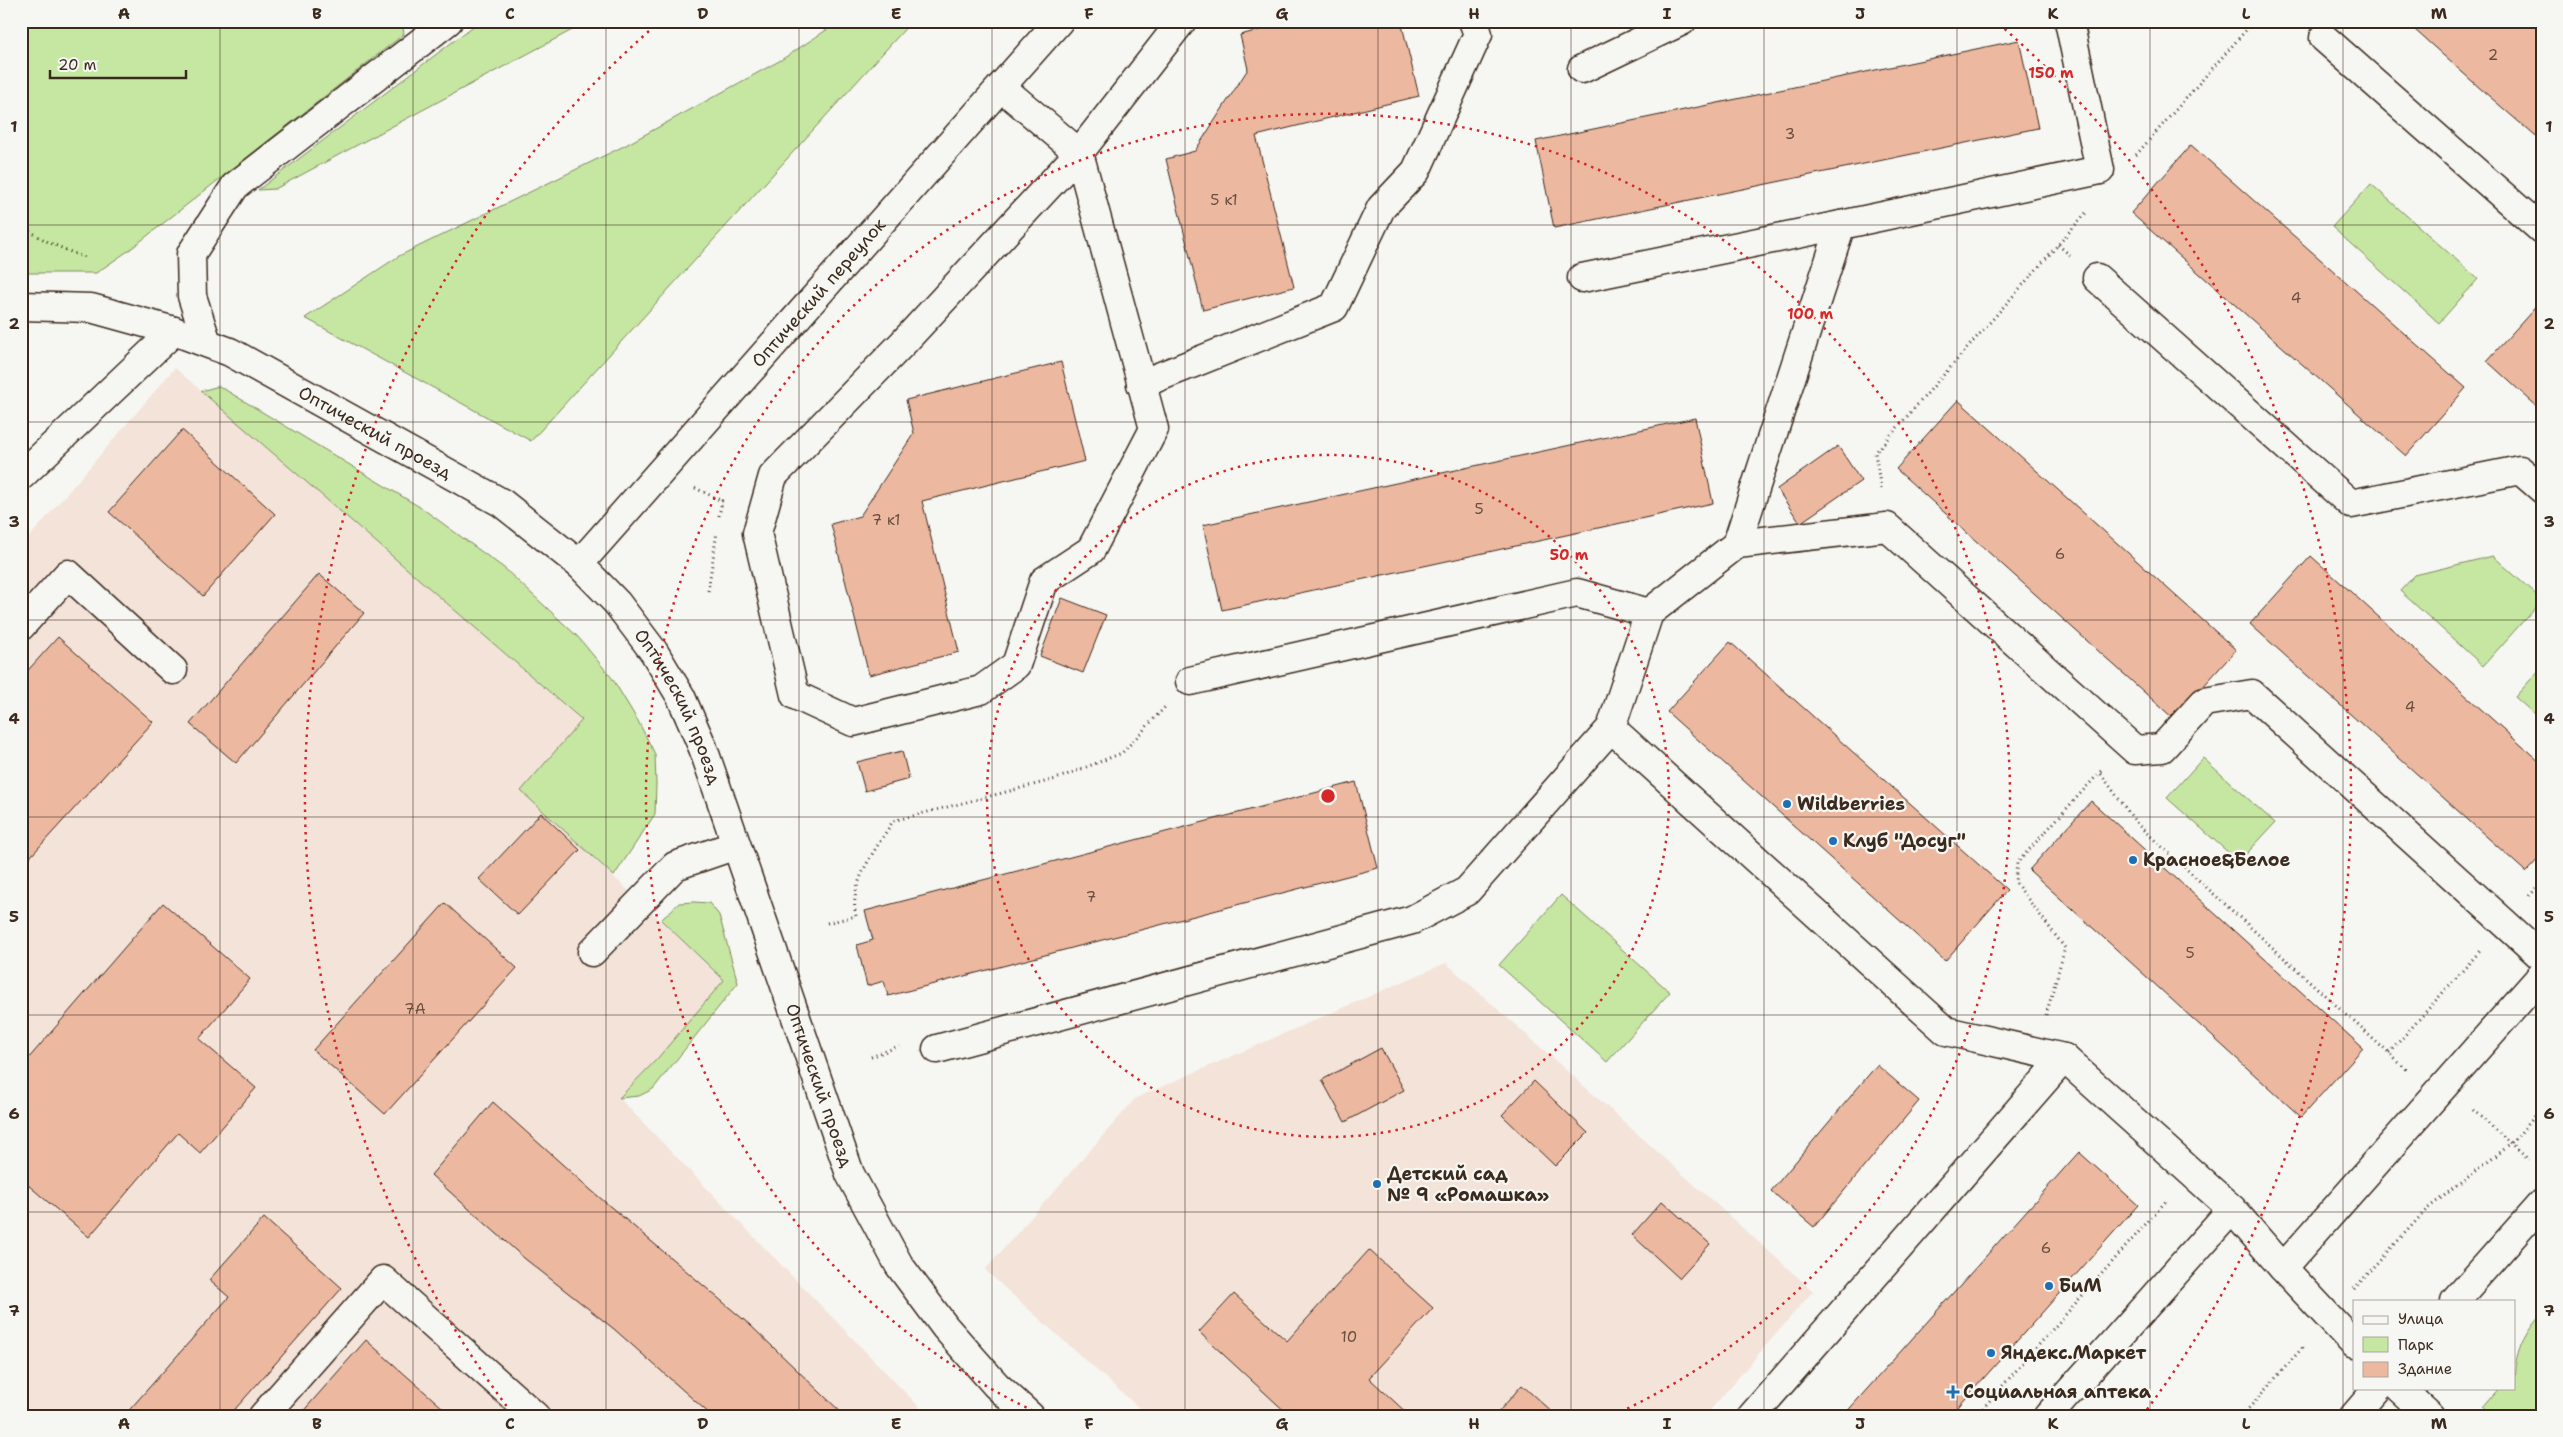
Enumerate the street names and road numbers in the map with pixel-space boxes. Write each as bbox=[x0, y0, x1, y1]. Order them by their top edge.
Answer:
street label: Оптический переулок bbox=[746, 213, 891, 372]
street label: Оптический проезд bbox=[294, 380, 457, 485]
street label: Оптический проезд bbox=[629, 624, 727, 788]
street label: Оптический проезд bbox=[780, 1000, 859, 1171]

